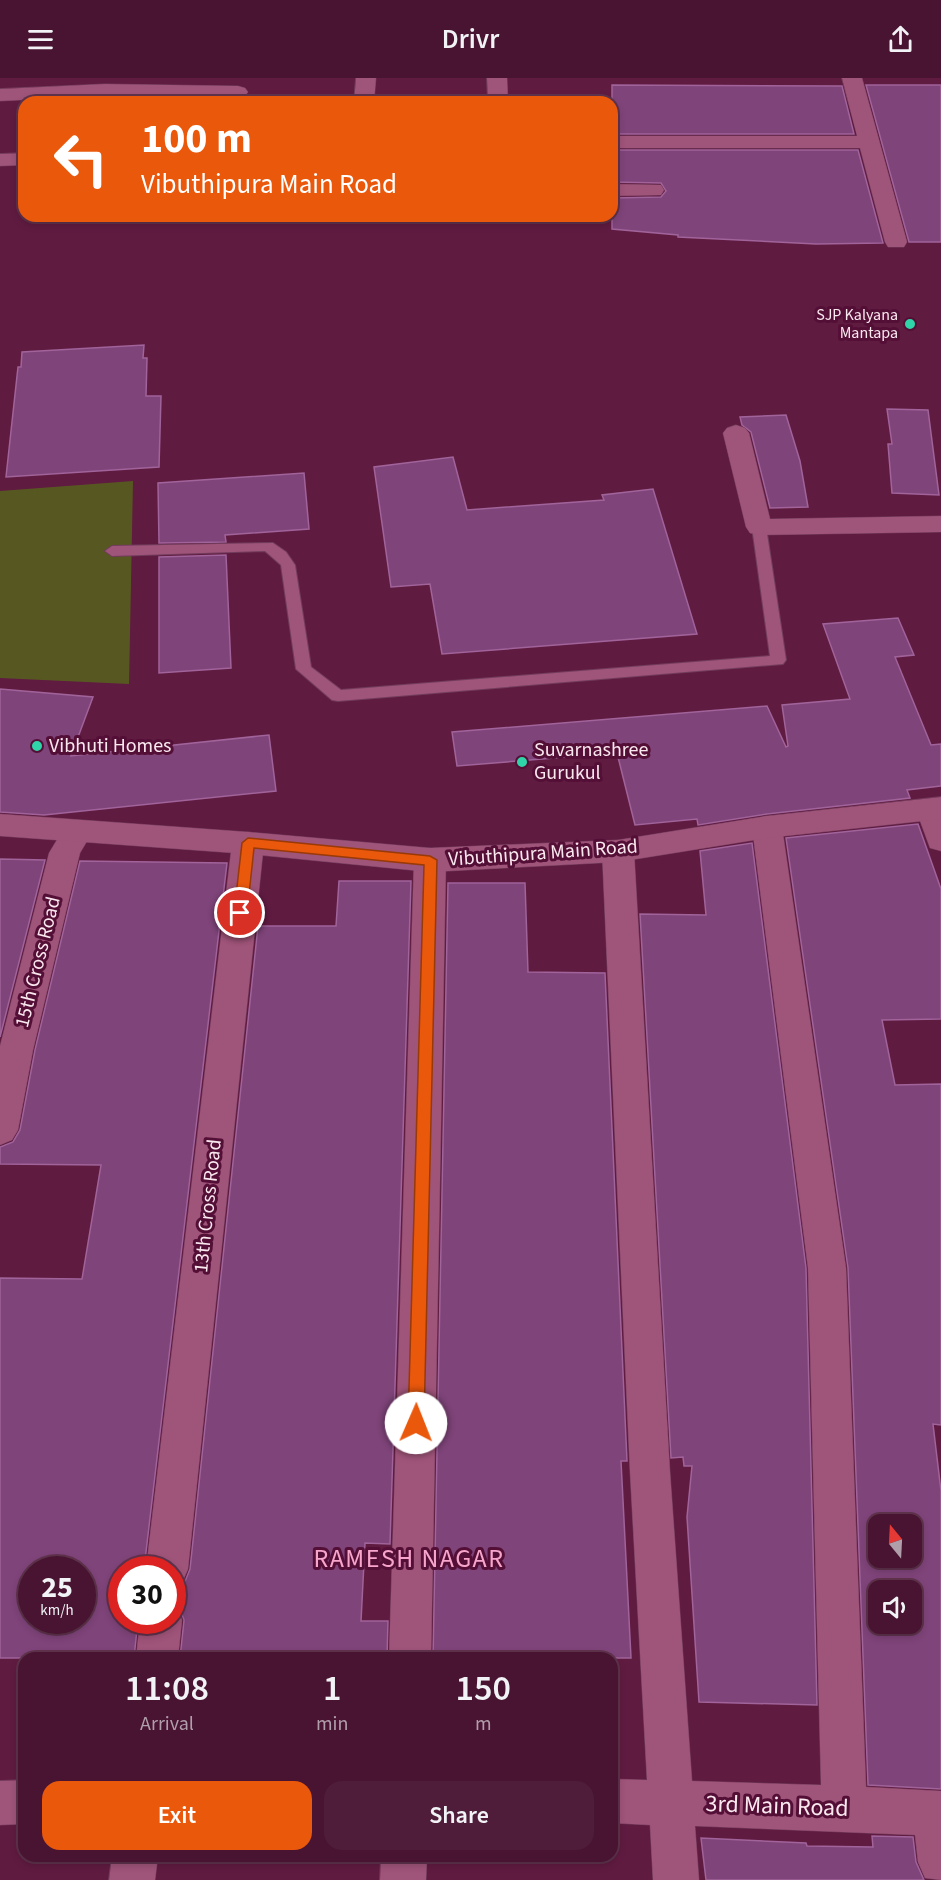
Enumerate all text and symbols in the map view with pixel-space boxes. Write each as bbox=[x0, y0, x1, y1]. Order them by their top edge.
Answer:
text: Drivr bbox=[442, 20, 499, 59]
icon: menu bbox=[24, 23, 57, 56]
icon: share bbox=[884, 23, 917, 56]
text: 100 m bbox=[141, 109, 252, 169]
icon: left bbox=[42, 120, 120, 198]
text: Vibuthipura Main Road bbox=[141, 165, 397, 204]
place label: SJP Kalyana Mantapa bbox=[816, 304, 898, 344]
marker: SJP Kalyana Mantapa bbox=[903, 317, 917, 331]
place label: Vibhuti Homes bbox=[49, 732, 171, 760]
place label: Suvarnashree Gurukul bbox=[534, 736, 648, 787]
marker: Vibhuti Homes bbox=[30, 739, 44, 753]
marker: Suvarnashree Gurukul bbox=[515, 755, 529, 769]
street label: Vibuthipura Main Road bbox=[447, 832, 639, 874]
pin bbox=[214, 887, 265, 938]
street label: 15th Cross Road bbox=[8, 894, 68, 1030]
icon: arrive bbox=[223, 896, 256, 929]
street label: 13th Cross Road bbox=[187, 1138, 229, 1274]
position arrow bbox=[384, 1391, 448, 1455]
north arrow bbox=[868, 1514, 922, 1568]
map controls bbox=[868, 1514, 922, 1634]
district label: RAMESH NAGAR bbox=[314, 1540, 505, 1577]
speed limit sign: 30 bbox=[108, 1556, 186, 1634]
text: 25 bbox=[41, 1566, 73, 1609]
button: sound bbox=[868, 1580, 922, 1634]
text: km/h bbox=[40, 1600, 74, 1621]
text: 11:08 bbox=[125, 1663, 209, 1714]
text: 1 bbox=[323, 1663, 341, 1714]
text: 150 bbox=[455, 1663, 511, 1714]
text: Arrival bbox=[140, 1710, 194, 1738]
text: min bbox=[316, 1710, 348, 1738]
text: m bbox=[475, 1710, 491, 1738]
button: Exit bbox=[42, 1781, 312, 1850]
button: Share bbox=[324, 1781, 594, 1850]
street label: 3rd Main Road bbox=[705, 1786, 849, 1826]

